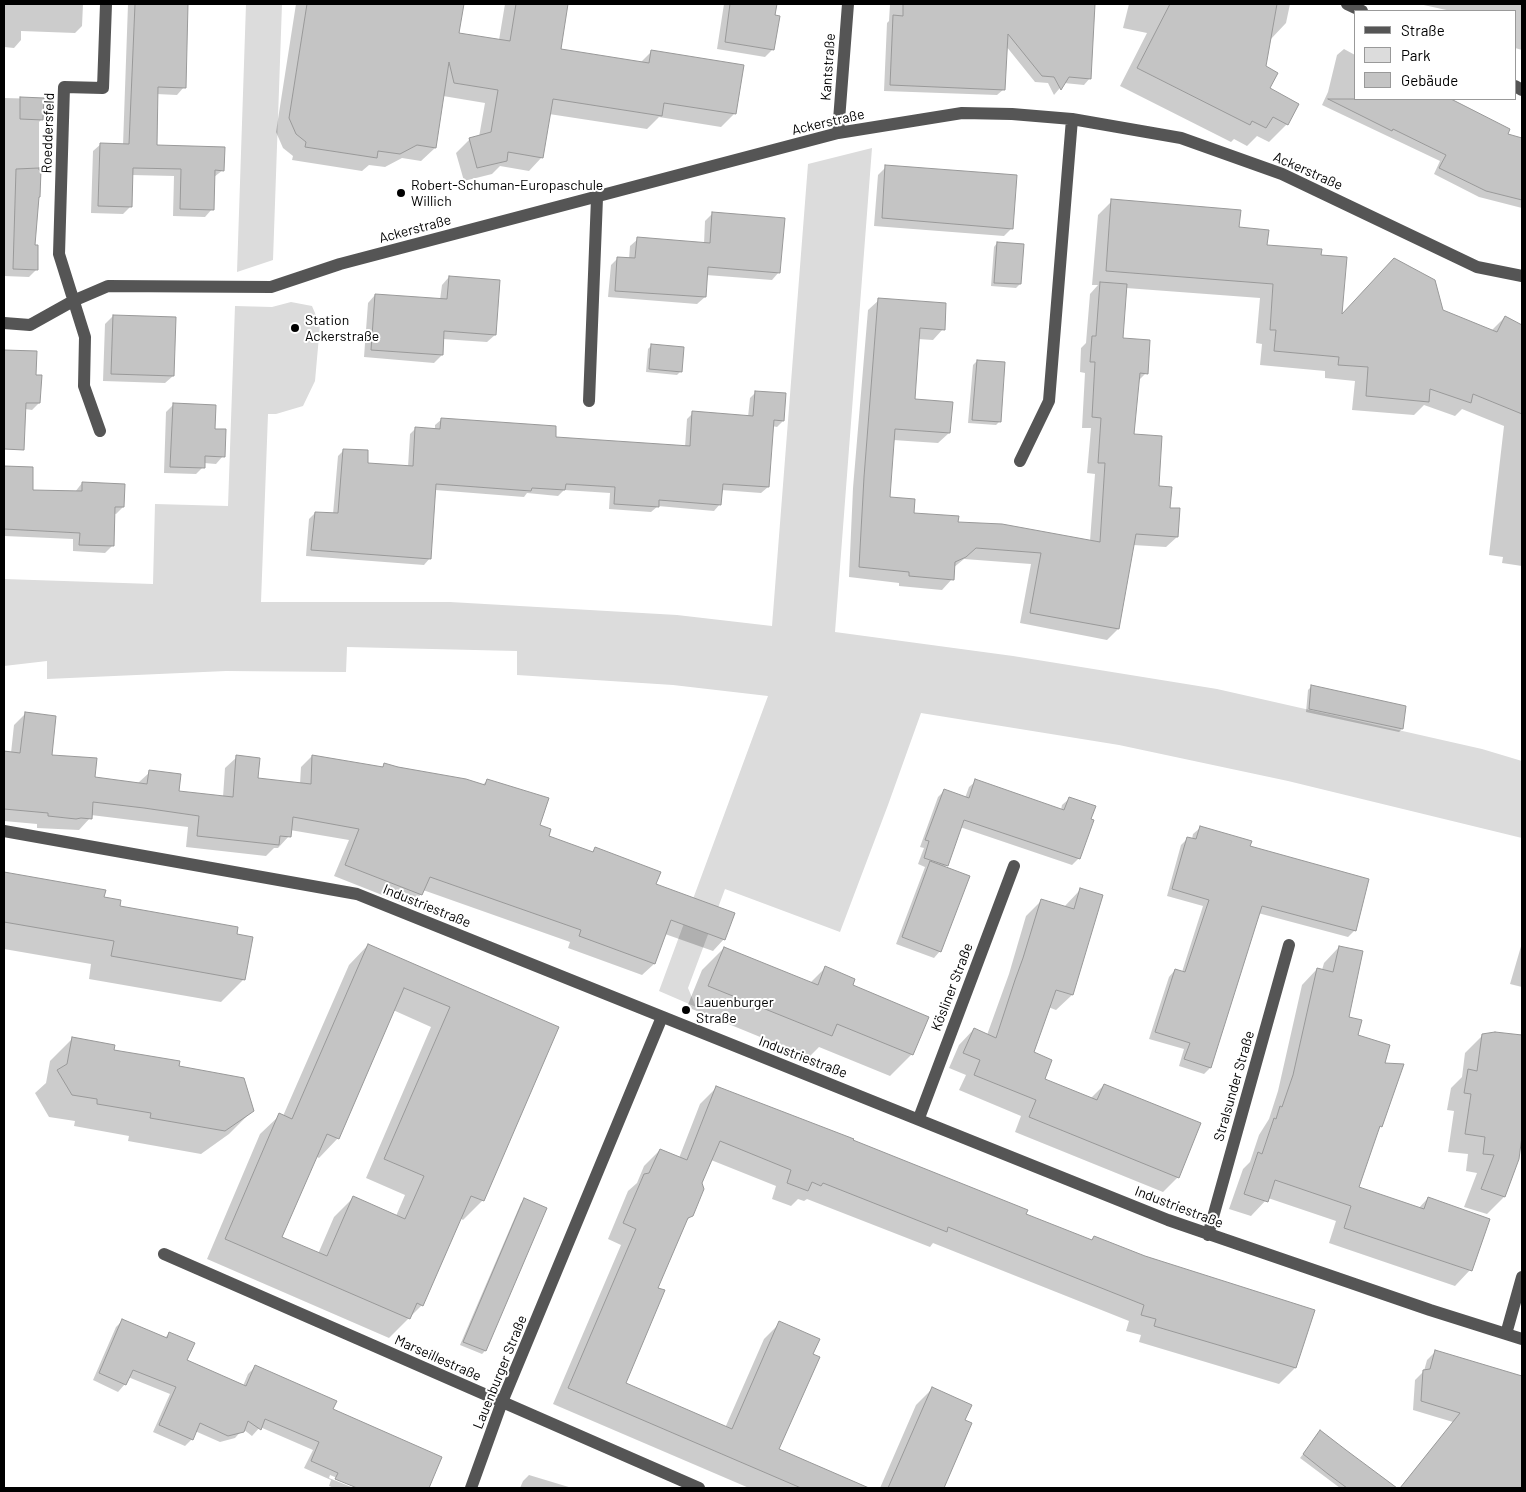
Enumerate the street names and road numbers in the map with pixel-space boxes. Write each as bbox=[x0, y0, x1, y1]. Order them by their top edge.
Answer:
street label: Kantstraße bbox=[817, 33, 839, 101]
street label: Roeddersfeld bbox=[38, 92, 58, 174]
street label: Ackerstraße bbox=[790, 105, 866, 139]
street label: Ackerstraße bbox=[1271, 148, 1345, 194]
street label: Ackerstraße bbox=[377, 211, 453, 247]
street label: Industriestraße bbox=[381, 881, 473, 931]
street label: Kösliner Straße bbox=[928, 941, 976, 1033]
street label: Stralsunder Straße bbox=[1210, 1029, 1258, 1143]
street label: Industriestraße bbox=[756, 1032, 850, 1082]
street label: Industriestraße bbox=[1132, 1182, 1226, 1232]
street label: Lauenburger Straße bbox=[469, 1313, 531, 1431]
street label: Marseillestraße bbox=[392, 1331, 484, 1385]

